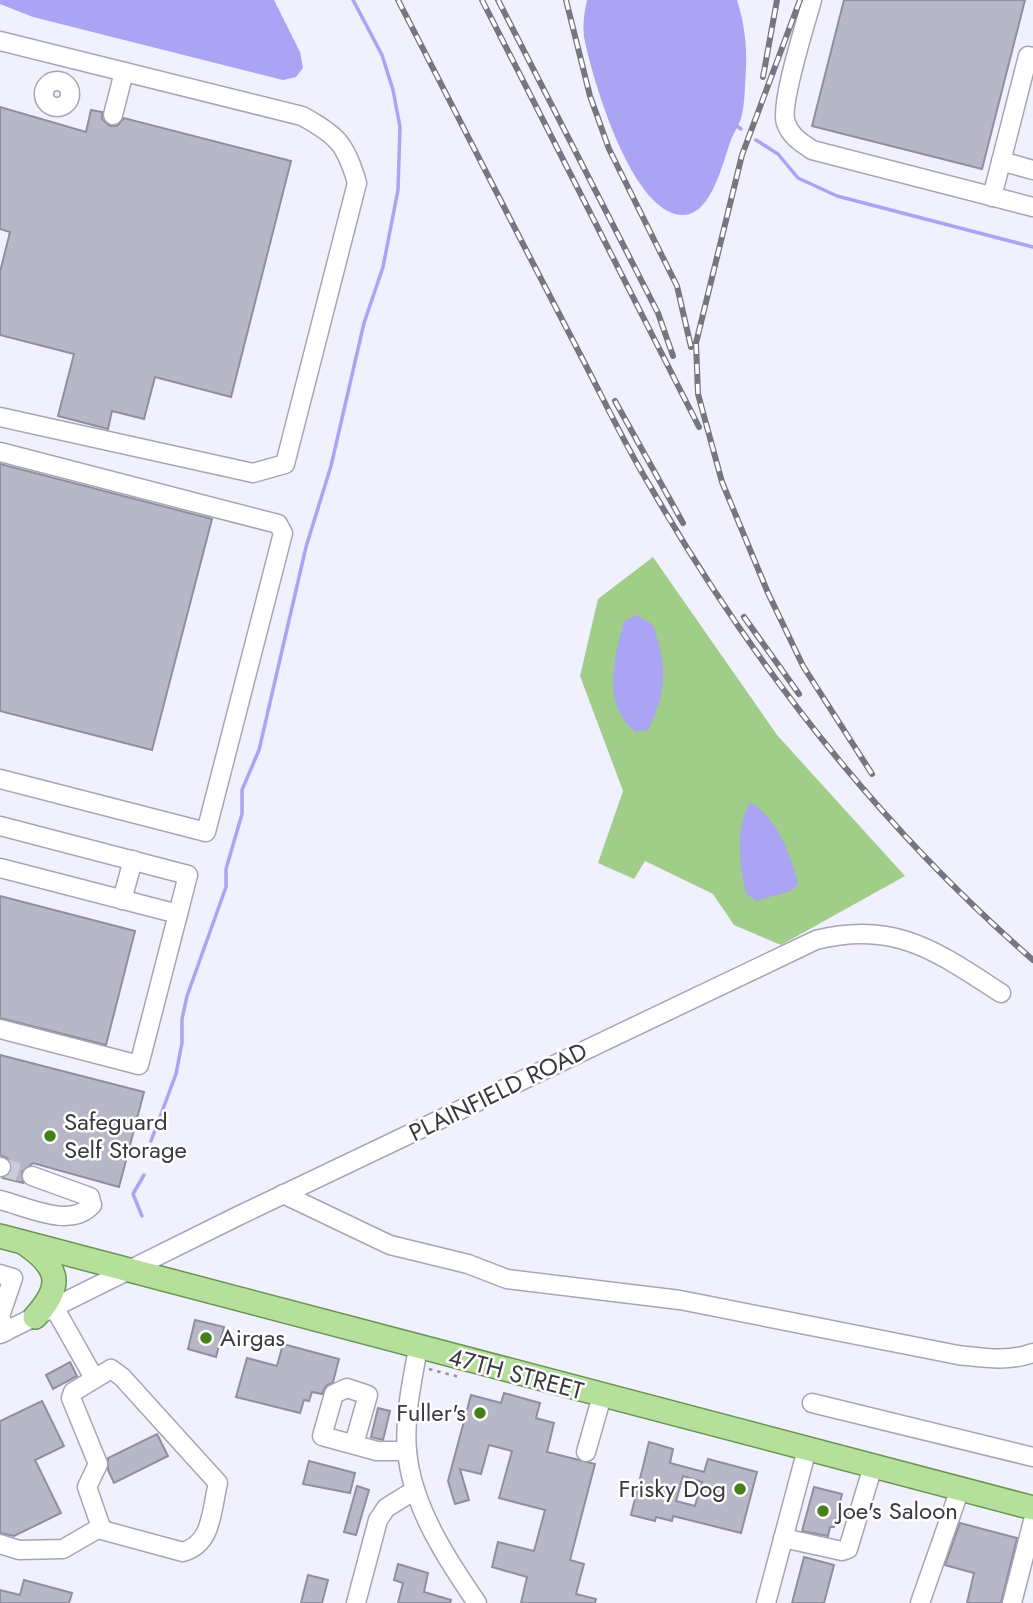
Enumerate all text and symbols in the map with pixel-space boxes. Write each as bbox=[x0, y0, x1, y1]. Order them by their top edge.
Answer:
street label: PLAINFIELD ROAD bbox=[403, 1033, 593, 1150]
place label: Safeguard Self Storage bbox=[64, 1104, 187, 1167]
marker: Safeguard Self Storage bbox=[42, 1128, 58, 1144]
place label: Airgas bbox=[220, 1320, 285, 1355]
marker: Airgas bbox=[198, 1330, 214, 1346]
street label: 47TH STREET bbox=[445, 1339, 587, 1408]
place label: Fuller's bbox=[396, 1395, 466, 1430]
marker: Fuller's bbox=[472, 1405, 488, 1421]
place label: Frisky Dog bbox=[619, 1471, 726, 1506]
marker: Frisky Dog bbox=[732, 1481, 748, 1497]
place label: Joe's Saloon bbox=[834, 1493, 958, 1528]
marker: Joe's Saloon bbox=[815, 1503, 831, 1519]

